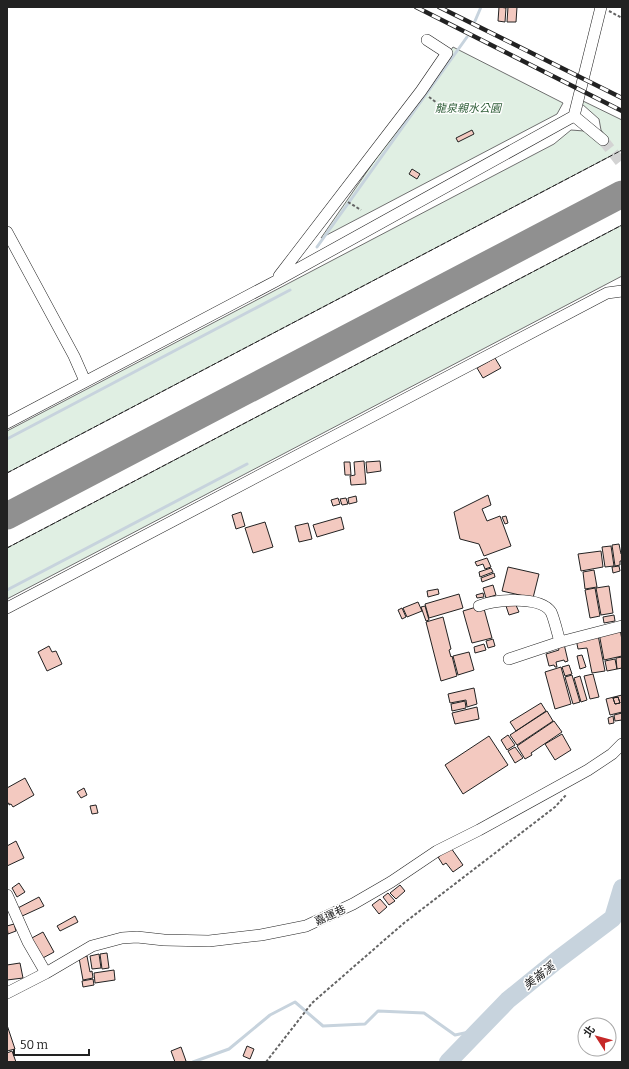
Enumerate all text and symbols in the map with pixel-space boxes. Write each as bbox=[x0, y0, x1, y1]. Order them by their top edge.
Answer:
park label: 龍泉親水公園 bbox=[435, 102, 503, 115]
street label: 嘉運巷 bbox=[313, 903, 348, 928]
water label: 美崙溪 bbox=[521, 958, 559, 993]
north arrow bbox=[577, 1017, 617, 1057]
text: 北 bbox=[581, 1023, 598, 1040]
scale bar bbox=[14, 1031, 89, 1057]
text: 50 m bbox=[20, 1038, 49, 1052]

